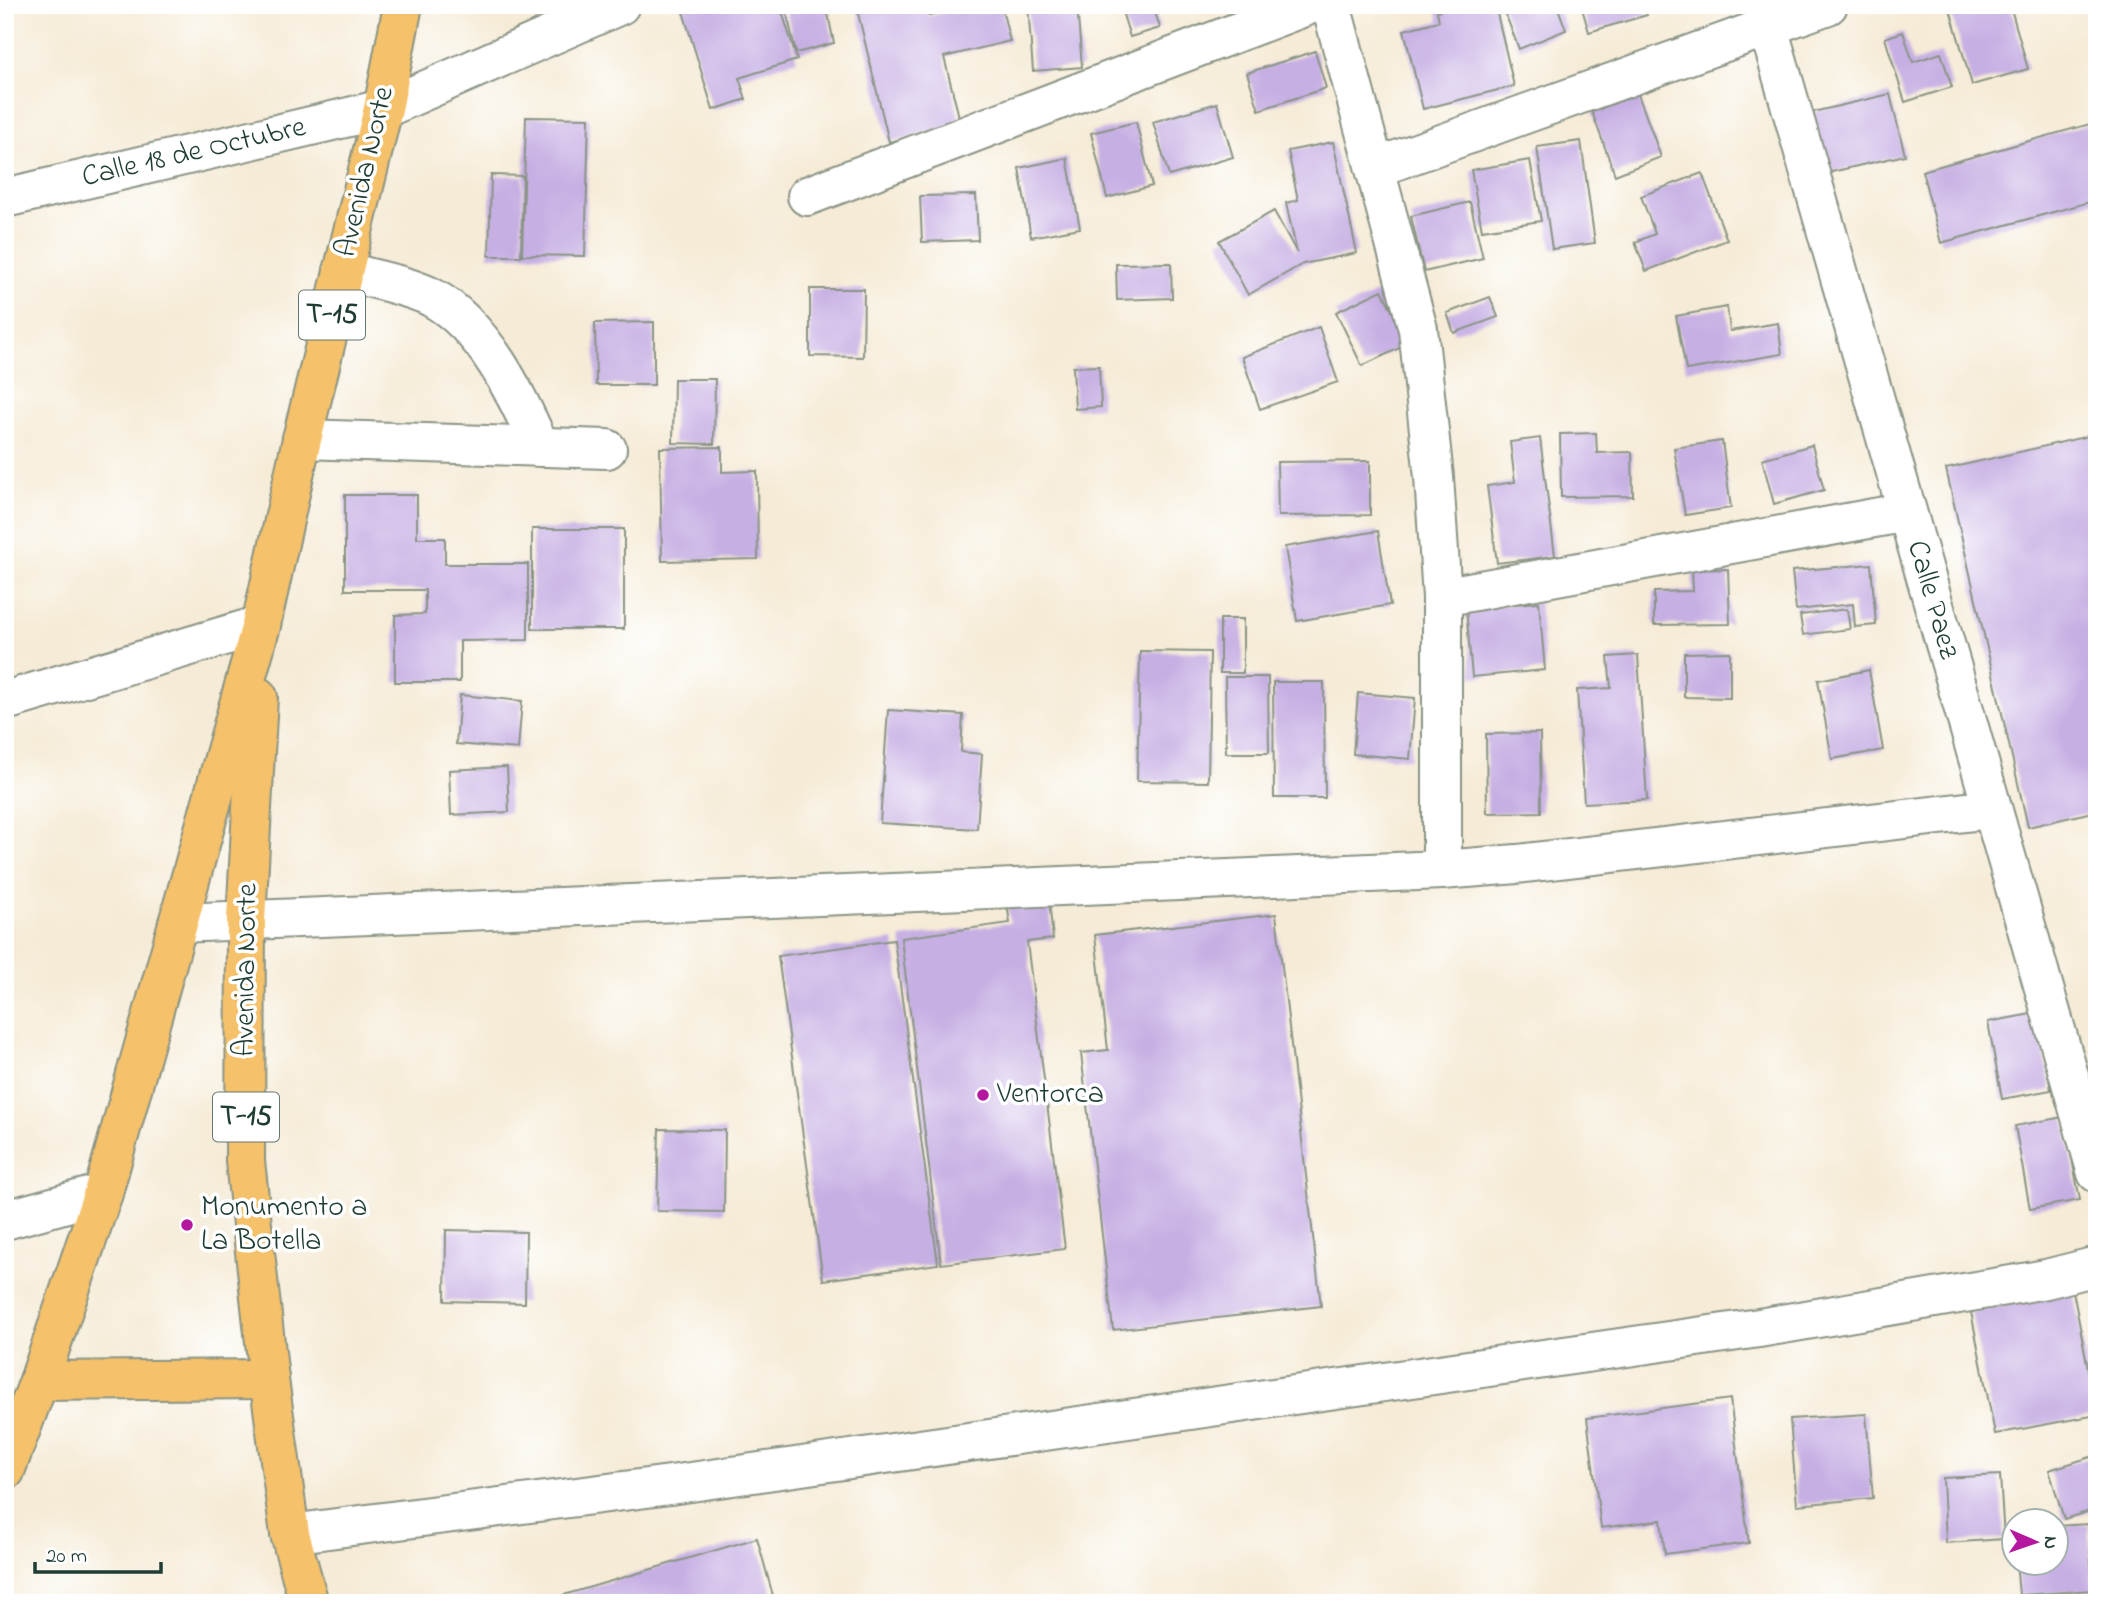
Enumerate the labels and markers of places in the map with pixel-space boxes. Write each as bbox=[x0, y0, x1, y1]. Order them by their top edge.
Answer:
place label: Ventorca bbox=[996, 1073, 1104, 1117]
marker: Ventorca bbox=[975, 1087, 991, 1103]
place label: Monumento a La Botella bbox=[201, 1186, 368, 1264]
marker: Monumento a La Botella bbox=[179, 1217, 195, 1233]

